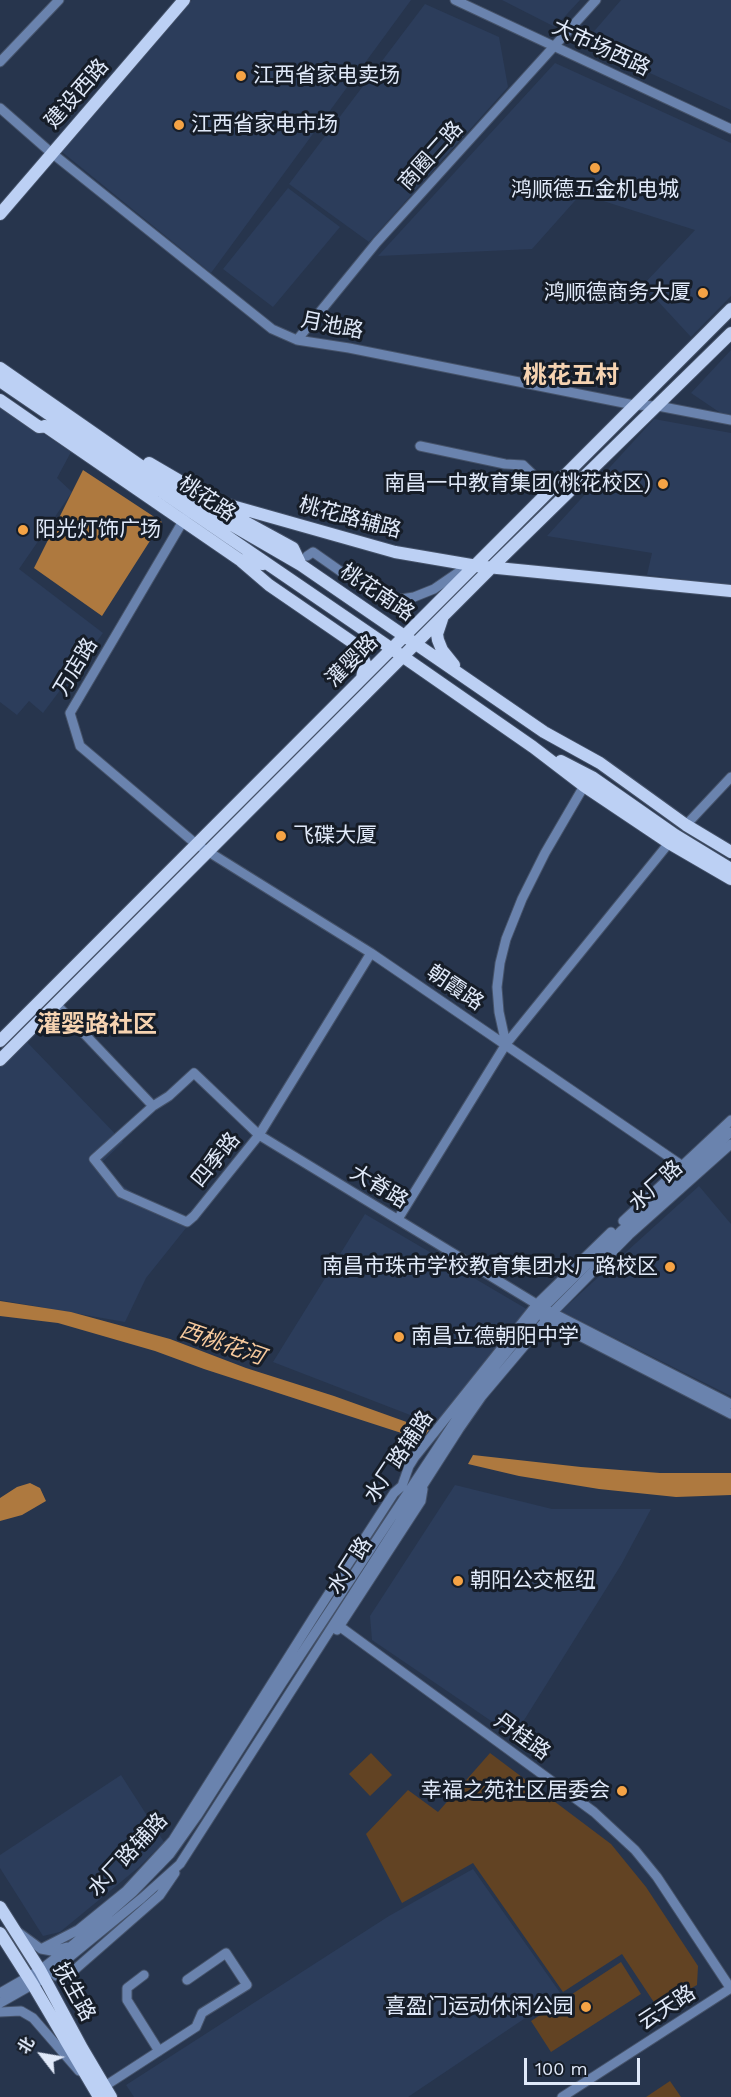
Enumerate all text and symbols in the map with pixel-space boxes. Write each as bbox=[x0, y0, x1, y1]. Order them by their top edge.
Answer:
street label: 大市场西路 bbox=[548, 14, 654, 82]
street label: 建设西路 bbox=[40, 54, 114, 134]
place label: 江西省家电卖场 bbox=[253, 63, 400, 89]
marker: 江西省家电卖场 bbox=[234, 69, 248, 83]
place label: 江西省家电市场 bbox=[191, 112, 338, 138]
street label: 商圈二路 bbox=[394, 116, 468, 196]
marker: 江西省家电市场 bbox=[172, 118, 186, 132]
marker: 鸿顺德五金机电城 bbox=[588, 161, 602, 175]
place label: 鸿顺德五金机电城 bbox=[511, 177, 679, 203]
place label: 鸿顺德商务大厦 bbox=[544, 280, 691, 306]
marker: 鸿顺德商务大厦 bbox=[696, 286, 710, 300]
street label: 月池路 bbox=[299, 308, 365, 344]
district label: 桃花五村 bbox=[523, 362, 619, 390]
street label: 桃花路 bbox=[174, 471, 240, 527]
place label: 南昌一中教育集团(桃花校区) bbox=[384, 471, 651, 497]
marker: 南昌一中教育集团(桃花校区) bbox=[656, 477, 670, 491]
street label: 桃花路辅路 bbox=[296, 492, 404, 544]
place label: 阳光灯饰广场 bbox=[35, 517, 161, 543]
marker: 阳光灯饰广场 bbox=[16, 523, 30, 537]
street label: 桃花南路 bbox=[335, 559, 419, 627]
street label: 灌婴路 bbox=[321, 630, 383, 692]
street label: 万店路 bbox=[49, 634, 103, 700]
place label: 飞碟大厦 bbox=[293, 823, 377, 849]
marker: 飞碟大厦 bbox=[274, 829, 288, 843]
street label: 朝霞路 bbox=[422, 960, 488, 1016]
district label: 灌婴路社区 bbox=[37, 1011, 157, 1039]
street label: 四季路 bbox=[186, 1128, 246, 1192]
street label: 水厂路 bbox=[624, 1156, 688, 1216]
street label: 大脊路 bbox=[346, 1160, 412, 1214]
place label: 南昌市珠市学校教育集团水厂路校区 bbox=[322, 1254, 658, 1280]
marker: 南昌市珠市学校教育集团水厂路校区 bbox=[663, 1260, 677, 1274]
water label: 西桃花河 bbox=[176, 1317, 268, 1371]
place label: 南昌立德朝阳中学 bbox=[411, 1324, 579, 1350]
marker: 南昌立德朝阳中学 bbox=[392, 1330, 406, 1344]
street label: 水厂路辅路 bbox=[359, 1406, 439, 1508]
street label: 水厂路 bbox=[322, 1533, 378, 1599]
place label: 朝阳公交枢纽 bbox=[470, 1568, 596, 1594]
marker: 朝阳公交枢纽 bbox=[451, 1574, 465, 1588]
street label: 丹桂路 bbox=[489, 1708, 555, 1766]
place label: 幸福之苑社区居委会 bbox=[421, 1778, 610, 1804]
marker: 幸福之苑社区居委会 bbox=[615, 1784, 629, 1798]
street label: 水厂路辅路 bbox=[83, 1808, 173, 1902]
street label: 抚生路 bbox=[48, 1958, 100, 2026]
street label: 云天路 bbox=[634, 1980, 700, 2036]
place label: 喜盈门运动休闲公园 bbox=[385, 1994, 574, 2020]
marker: 喜盈门运动休闲公园 bbox=[579, 2000, 593, 2014]
north arrow bbox=[12, 2025, 72, 2085]
text: 北 bbox=[14, 2034, 38, 2057]
scale bar bbox=[527, 2046, 642, 2084]
text: 100 m bbox=[535, 2058, 588, 2079]

